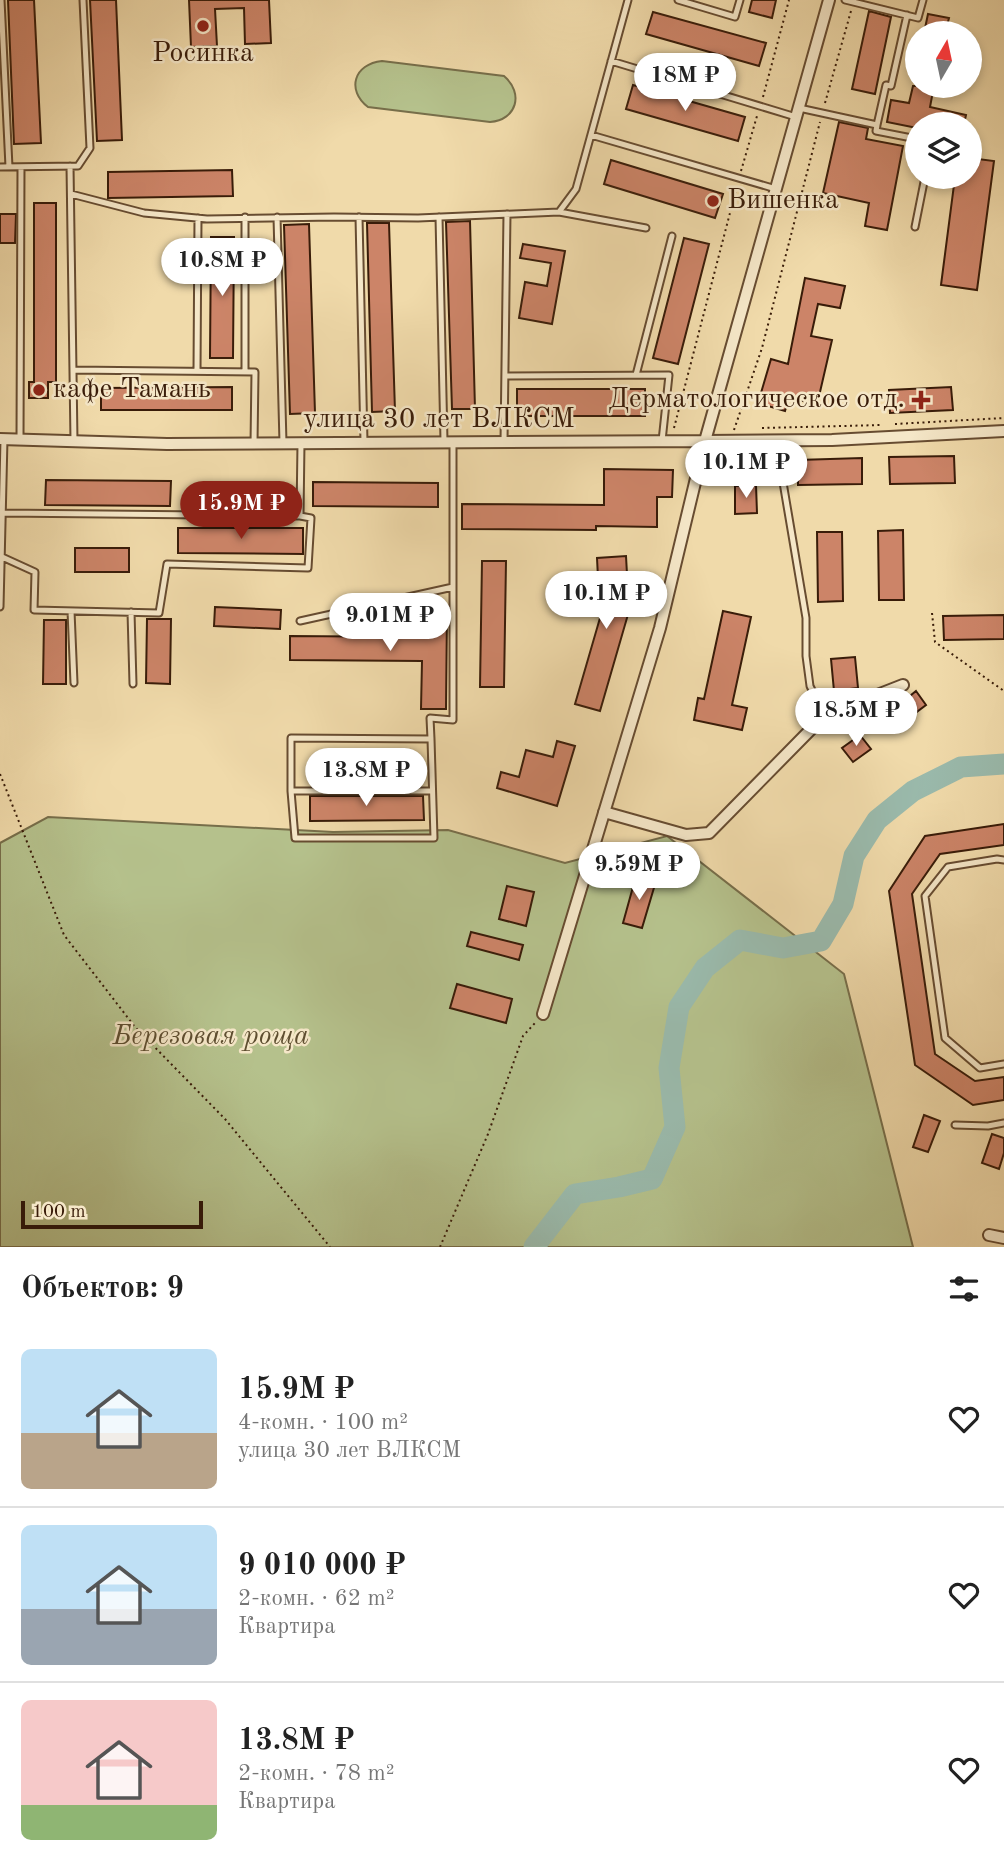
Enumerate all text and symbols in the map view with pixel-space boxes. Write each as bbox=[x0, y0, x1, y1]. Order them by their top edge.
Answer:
marker: Росинка bbox=[195, 18, 211, 34]
north arrow bbox=[905, 21, 982, 98]
map controls bbox=[905, 21, 982, 189]
place label: Росинка bbox=[152, 40, 254, 68]
pin: 18M ₽ bbox=[636, 54, 734, 113]
text: 18M ₽ bbox=[650, 64, 720, 87]
button: layers bbox=[905, 112, 982, 189]
place label: Вишенка bbox=[727, 187, 839, 215]
marker: Вишенка bbox=[705, 193, 721, 209]
pin: 10.8M ₽ bbox=[157, 238, 287, 298]
text: 10.8M ₽ bbox=[177, 249, 267, 272]
place label: кафе Тамань bbox=[53, 376, 211, 404]
marker: кафе Тамань bbox=[31, 382, 47, 398]
place label: Дерматологическое отд. bbox=[608, 386, 905, 414]
marker: Дерматологическое отд. bbox=[911, 390, 931, 410]
street label: улица 30 лет ВЛКСМ bbox=[303, 406, 575, 434]
pin: 10.1M ₽ bbox=[681, 440, 811, 500]
text: 10.1M ₽ bbox=[701, 451, 791, 474]
pin: 15.9M ₽ bbox=[176, 482, 306, 541]
text: 15.9M ₽ bbox=[196, 492, 286, 515]
pin: 10.1M ₽ bbox=[541, 572, 671, 631]
text: 10.1M ₽ bbox=[561, 582, 651, 605]
pin: 9.01M ₽ bbox=[325, 594, 455, 653]
text: 9.01M ₽ bbox=[345, 604, 435, 627]
pin: 18.5M ₽ bbox=[791, 688, 921, 748]
text: 18.5M ₽ bbox=[811, 699, 901, 722]
pin: 13.8M ₽ bbox=[301, 748, 431, 808]
text: 13.8M ₽ bbox=[321, 759, 411, 782]
pin: 9.59M ₽ bbox=[574, 842, 704, 902]
text: 9.59M ₽ bbox=[594, 853, 684, 876]
park label: Березовая роща bbox=[112, 1023, 309, 1051]
scale bar bbox=[21, 1198, 203, 1230]
text: 100 m bbox=[32, 1203, 85, 1222]
icon: filters bbox=[945, 1270, 983, 1308]
text: Объектов: 9 bbox=[21, 1274, 184, 1304]
text: 15.9M ₽ bbox=[238, 1375, 355, 1405]
icon: home bbox=[77, 1377, 161, 1461]
icon: heart bbox=[945, 1400, 983, 1438]
text: 4-комн. · 100 m² bbox=[238, 1411, 408, 1434]
text: улица 30 лет ВЛКСМ bbox=[238, 1439, 461, 1462]
text: 9 010 000 ₽ bbox=[238, 1551, 406, 1581]
icon: home bbox=[77, 1553, 161, 1637]
icon: heart bbox=[945, 1576, 983, 1614]
text: 2-комн. · 62 m² bbox=[238, 1587, 395, 1610]
text: Квартира bbox=[238, 1615, 336, 1638]
text: 13.8M ₽ bbox=[238, 1726, 355, 1756]
icon: home bbox=[77, 1728, 161, 1812]
icon: heart bbox=[945, 1751, 983, 1789]
text: 2-комн. · 78 m² bbox=[238, 1762, 395, 1785]
text: Квартира bbox=[238, 1790, 336, 1813]

